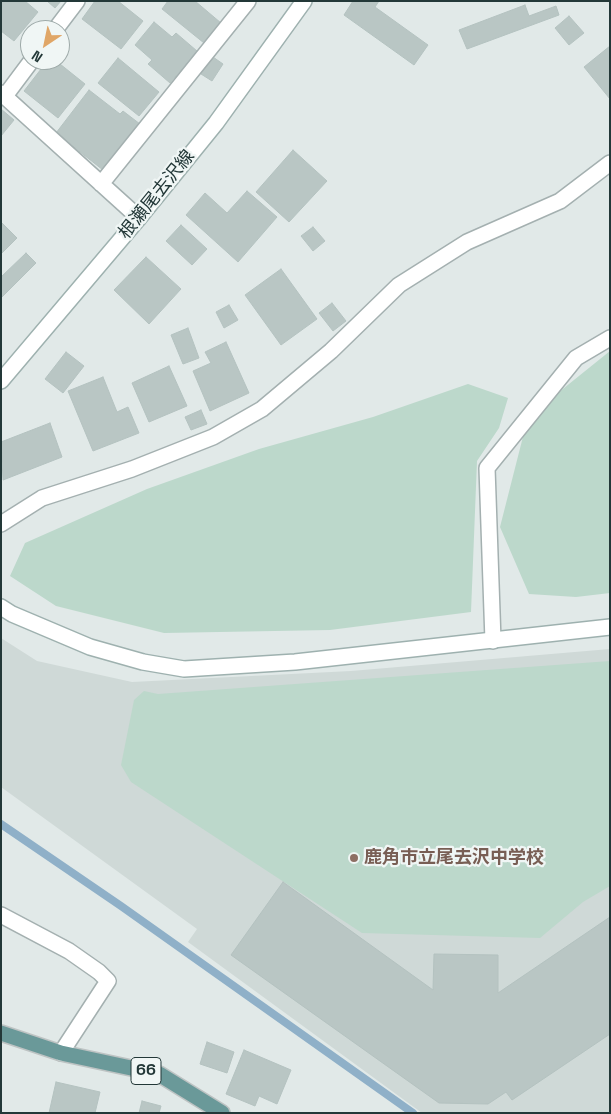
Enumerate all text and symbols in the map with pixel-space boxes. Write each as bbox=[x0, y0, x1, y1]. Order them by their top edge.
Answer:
north arrow bbox=[20, 20, 70, 70]
text: N bbox=[28, 47, 46, 67]
street label: 根瀬尾去沢線 bbox=[115, 146, 199, 244]
place label: 鹿角市立尾去沢中学校 bbox=[364, 847, 544, 869]
marker: 鹿角市立尾去沢中学校 bbox=[348, 852, 360, 864]
road number: 66 bbox=[131, 1058, 161, 1084]

